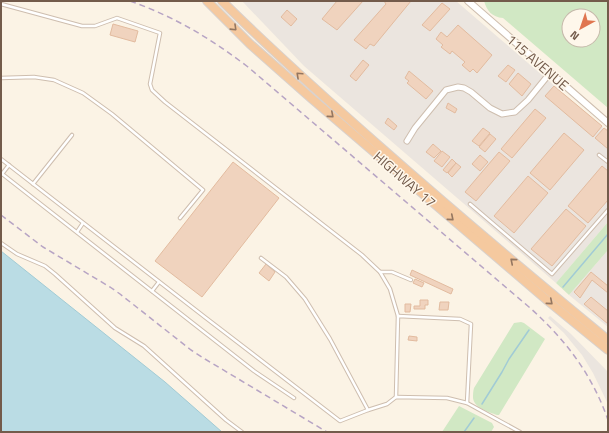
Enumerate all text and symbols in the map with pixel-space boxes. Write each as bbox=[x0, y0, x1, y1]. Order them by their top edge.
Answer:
north arrow bbox=[561, 8, 601, 48]
one-way arrow bbox=[229, 23, 237, 31]
text: N bbox=[567, 27, 583, 44]
street label: 115 AVENUE bbox=[502, 29, 574, 95]
one-way arrow bbox=[297, 73, 304, 80]
one-way arrow bbox=[326, 111, 334, 118]
street label: HIGHWAY 17 bbox=[369, 146, 441, 212]
one-way arrow bbox=[446, 214, 454, 221]
one-way arrow bbox=[511, 259, 518, 266]
one-way arrow bbox=[545, 298, 552, 305]

